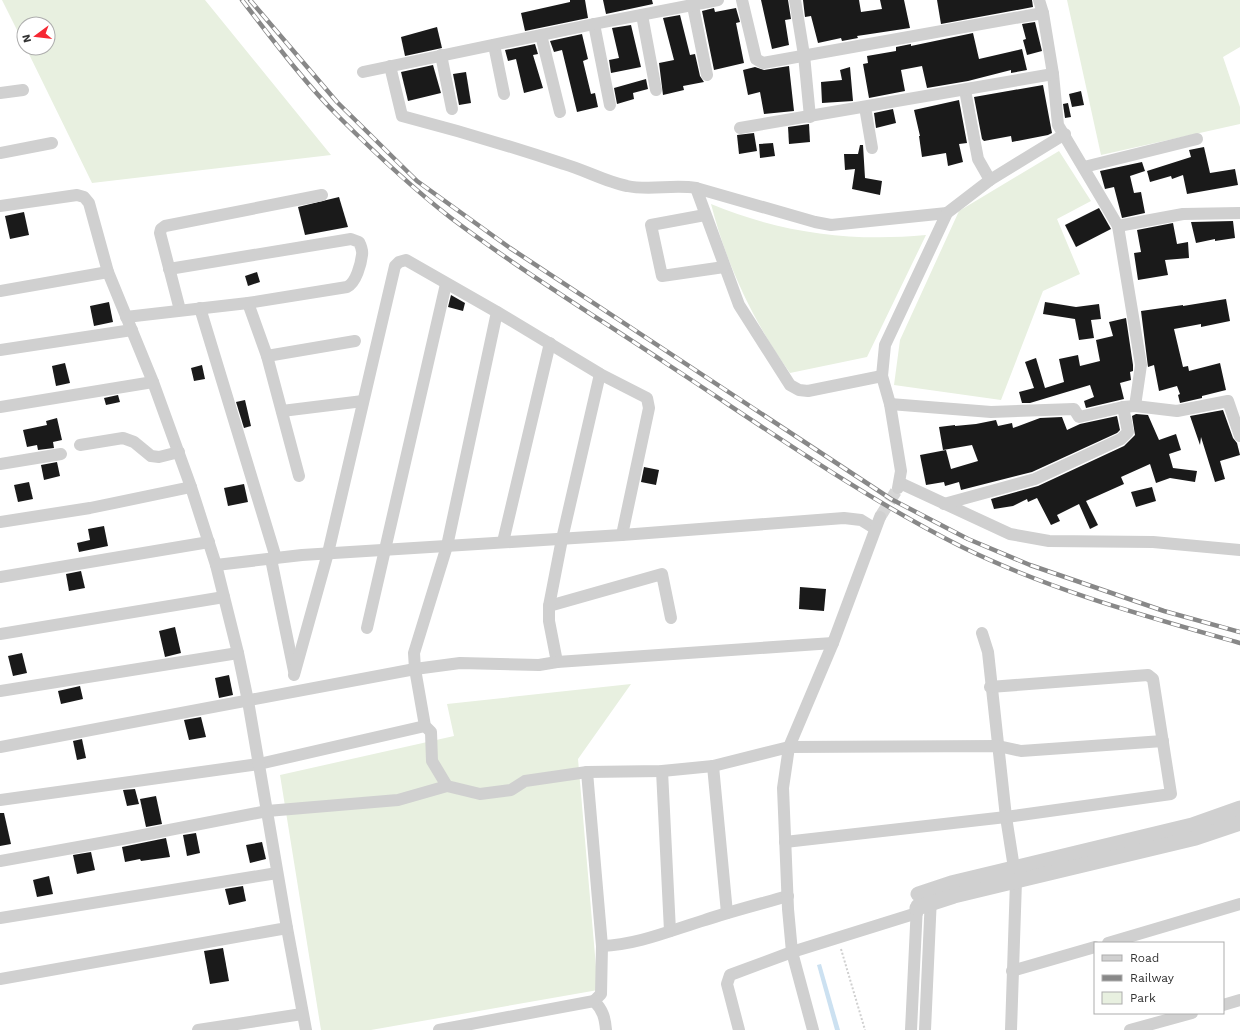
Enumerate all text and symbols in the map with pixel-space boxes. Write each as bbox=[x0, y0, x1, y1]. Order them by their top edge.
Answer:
north arrow bbox=[16, 16, 56, 56]
text: N bbox=[19, 33, 34, 44]
legend bbox=[1094, 942, 1224, 1014]
text: Road bbox=[1130, 951, 1159, 965]
text: Railway bbox=[1130, 971, 1175, 985]
text: Park bbox=[1130, 991, 1156, 1005]

